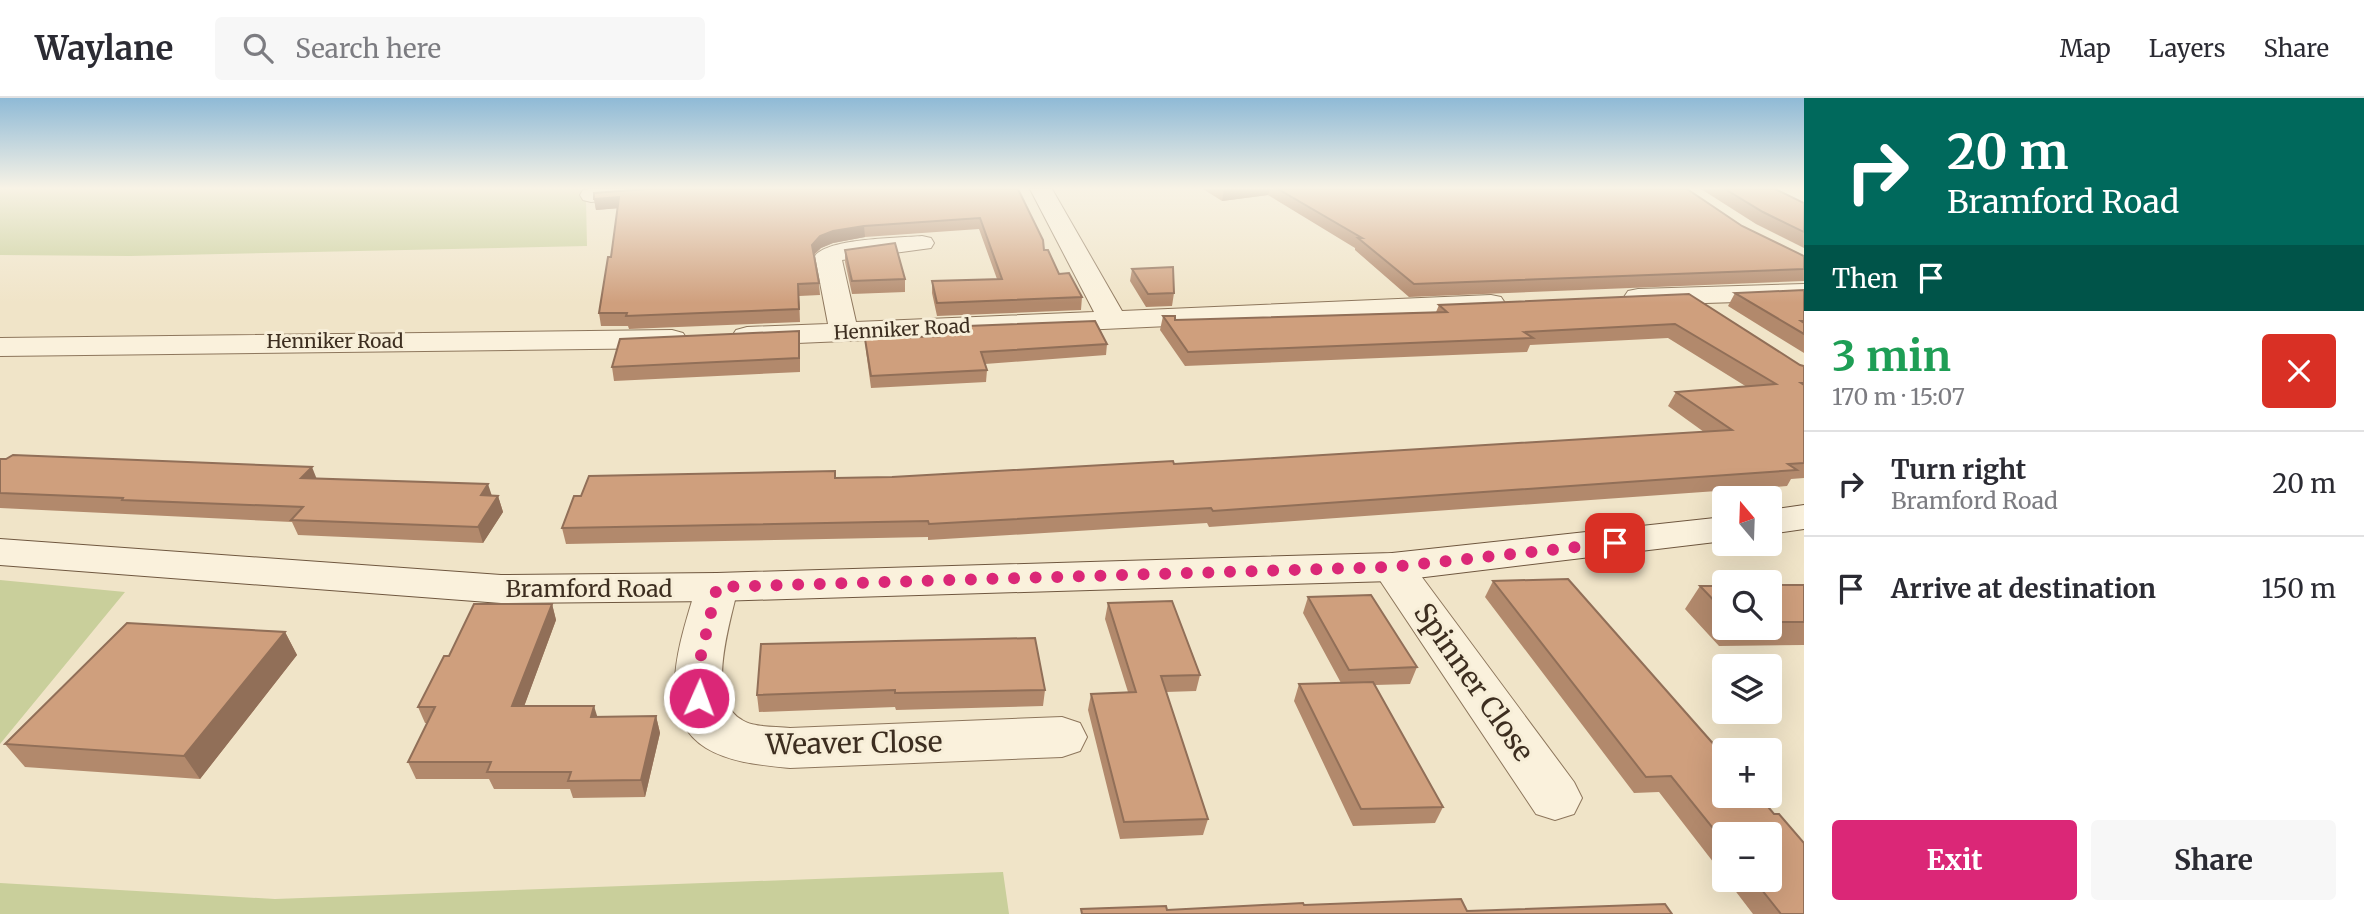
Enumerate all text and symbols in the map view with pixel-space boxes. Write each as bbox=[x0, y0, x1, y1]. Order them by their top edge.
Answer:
search box bbox=[215, 17, 705, 80]
text: Waylane bbox=[35, 28, 173, 69]
icon: search bbox=[239, 29, 277, 67]
text: Search here bbox=[295, 32, 441, 65]
text: Map bbox=[2060, 33, 2111, 64]
text: Layers bbox=[2149, 33, 2225, 64]
text: Share bbox=[2263, 33, 2329, 64]
text: 20 m bbox=[1947, 121, 2068, 182]
icon: right bbox=[1832, 126, 1923, 217]
text: Bramford Road bbox=[1947, 182, 2179, 222]
icon: arrive bbox=[1912, 259, 1950, 297]
text: Then bbox=[1832, 262, 1898, 295]
street label: Henniker Road bbox=[833, 313, 971, 345]
street label: Henniker Road bbox=[267, 329, 403, 353]
text: 3 min bbox=[1832, 330, 1951, 382]
button: close bbox=[2262, 334, 2336, 408]
text: 170 m · 15:07 bbox=[1832, 382, 1965, 411]
text: Turn right bbox=[1891, 453, 2026, 486]
icon: right bbox=[1832, 465, 1870, 503]
text: 20 m bbox=[2272, 467, 2336, 500]
north arrow bbox=[1712, 486, 1782, 556]
map controls bbox=[1712, 486, 1782, 892]
text: Bramford Road bbox=[1891, 486, 2058, 515]
pin bbox=[1585, 513, 1645, 573]
icon: arrive bbox=[1596, 524, 1634, 562]
button: search bbox=[1712, 570, 1782, 640]
icon: arrive bbox=[1832, 570, 1870, 608]
text: Arrive at destination bbox=[1891, 572, 2156, 605]
text: 150 m bbox=[2262, 572, 2336, 605]
street label: Bramford Road bbox=[506, 574, 673, 603]
street label: Spinner Close bbox=[1406, 596, 1542, 768]
button: layers bbox=[1712, 654, 1782, 724]
position arrow bbox=[662, 661, 736, 735]
street label: Weaver Close bbox=[764, 723, 943, 763]
button: + bbox=[1712, 738, 1782, 808]
button: Exit bbox=[1832, 820, 2077, 900]
button: Share bbox=[2091, 820, 2336, 900]
button: − bbox=[1712, 822, 1782, 892]

